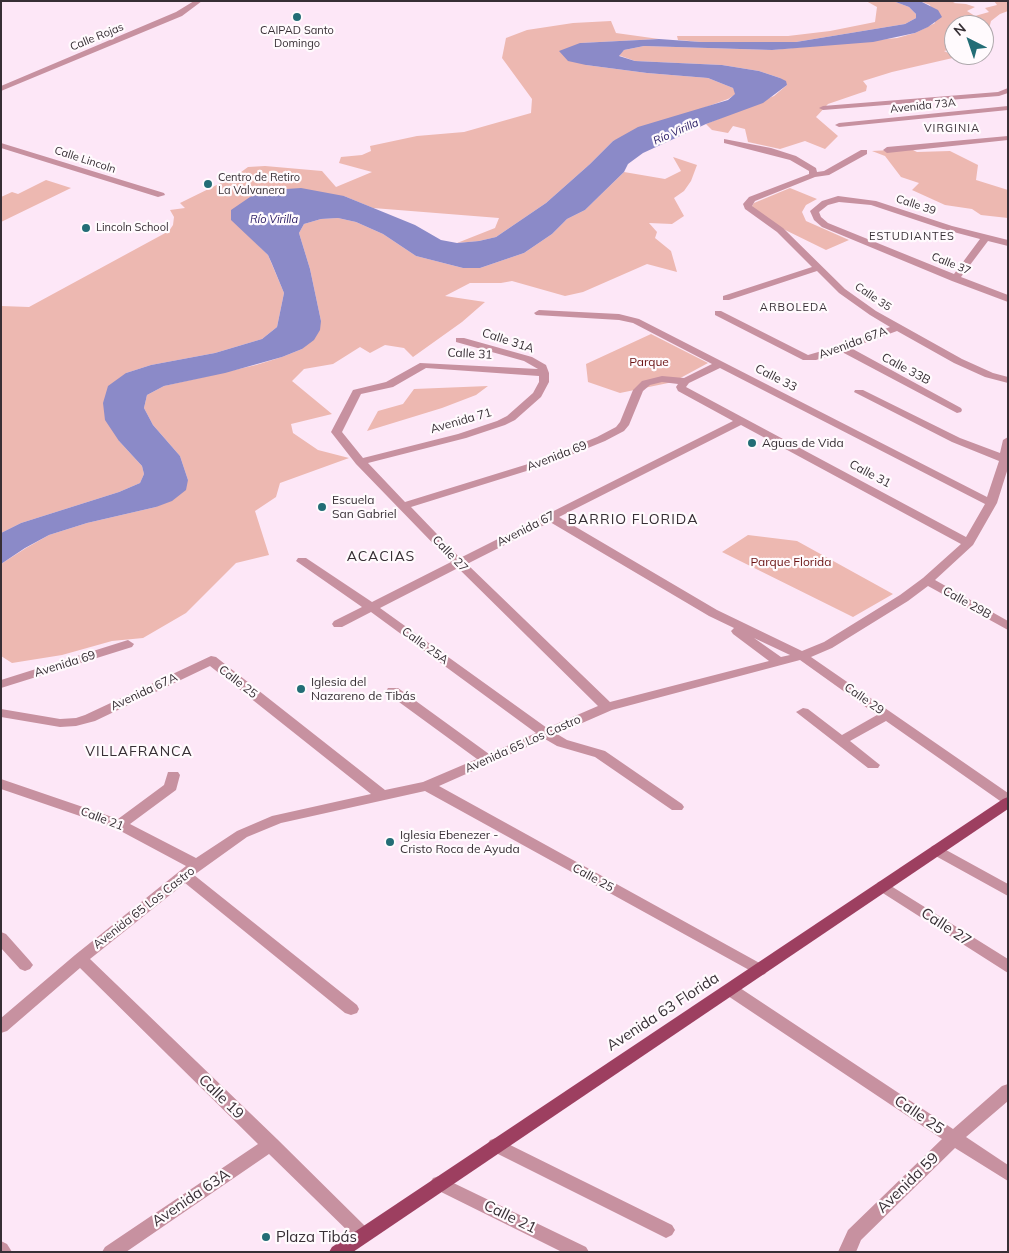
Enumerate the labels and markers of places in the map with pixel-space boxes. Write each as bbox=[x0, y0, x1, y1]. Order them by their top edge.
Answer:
marker: CAIPAD Santo Domingo bbox=[291, 11, 303, 23]
place label: CAIPAD Santo Domingo bbox=[260, 24, 334, 50]
place label: Centro de Retiro La Valvanera bbox=[218, 171, 300, 197]
marker: Centro de Retiro La Valvanera bbox=[202, 178, 214, 190]
place label: Lincoln School bbox=[96, 221, 169, 235]
marker: Lincoln School bbox=[80, 222, 92, 234]
place label: Aguas de Vida bbox=[762, 436, 844, 450]
marker: Aguas de Vida bbox=[746, 437, 758, 449]
place label: Escuela San Gabriel bbox=[332, 493, 397, 521]
marker: Escuela San Gabriel bbox=[316, 501, 328, 513]
place label: Iglesia del Nazareno de Tibás bbox=[311, 675, 416, 703]
marker: Iglesia del Nazareno de Tibás bbox=[295, 683, 307, 695]
place label: Iglesia Ebenezer - Cristo Roca de Ayuda bbox=[400, 828, 520, 856]
marker: Iglesia Ebenezer - Cristo Roca de Ayuda bbox=[384, 836, 396, 848]
place label: Plaza Tibás bbox=[276, 1228, 357, 1246]
marker: Plaza Tibás bbox=[260, 1231, 272, 1243]

